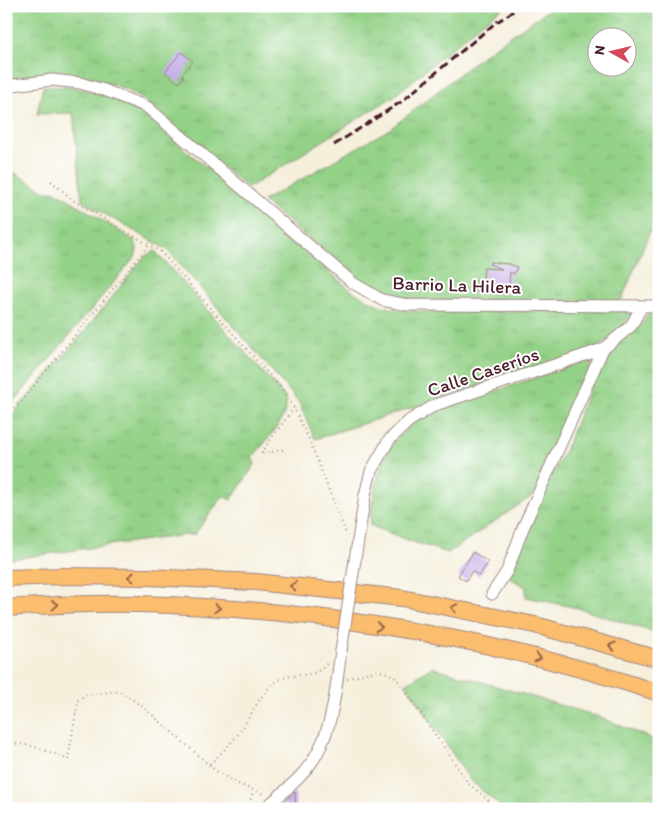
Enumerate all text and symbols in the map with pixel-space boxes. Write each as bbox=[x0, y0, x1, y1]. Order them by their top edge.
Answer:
north arrow bbox=[588, 28, 638, 78]
text: N bbox=[591, 44, 609, 56]
street label: Barrio La Hilera bbox=[392, 271, 522, 299]
street label: Calle Caseríos bbox=[424, 342, 542, 402]
one-way arrow bbox=[127, 572, 134, 582]
one-way arrow bbox=[289, 581, 297, 592]
one-way arrow bbox=[51, 600, 59, 611]
one-way arrow bbox=[214, 602, 222, 613]
one-way arrow bbox=[450, 603, 458, 614]
one-way arrow bbox=[374, 621, 383, 631]
one-way arrow bbox=[608, 641, 617, 651]
one-way arrow bbox=[534, 652, 542, 663]

